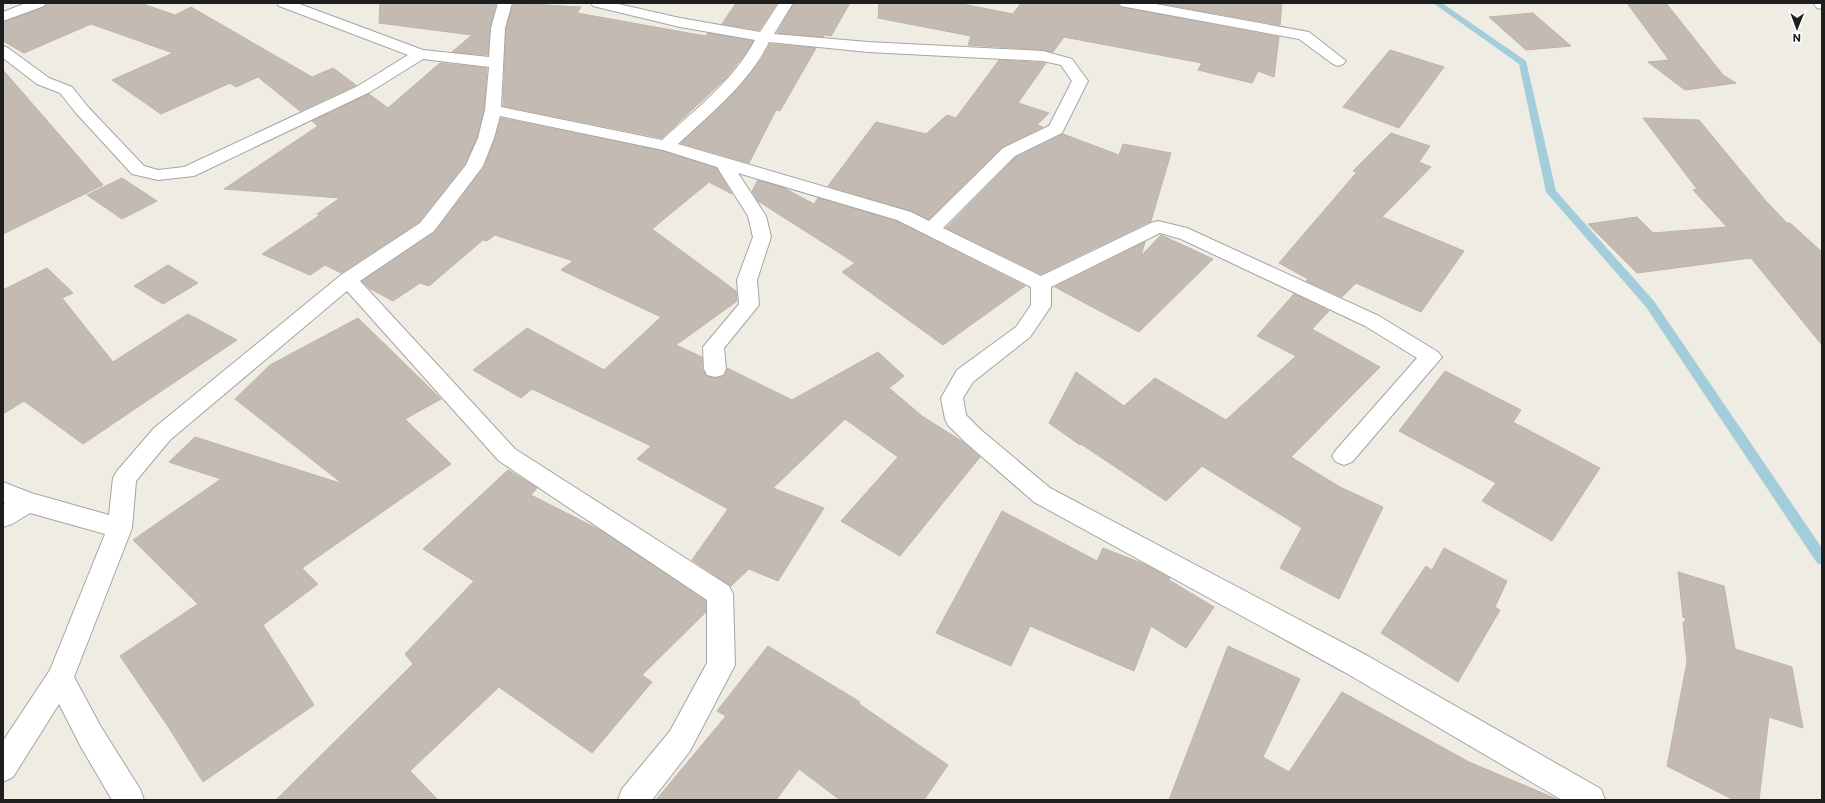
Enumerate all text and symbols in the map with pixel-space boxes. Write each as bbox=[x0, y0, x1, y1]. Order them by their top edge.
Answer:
north arrow bbox=[1777, 8, 1817, 48]
text: N bbox=[1793, 32, 1801, 45]

